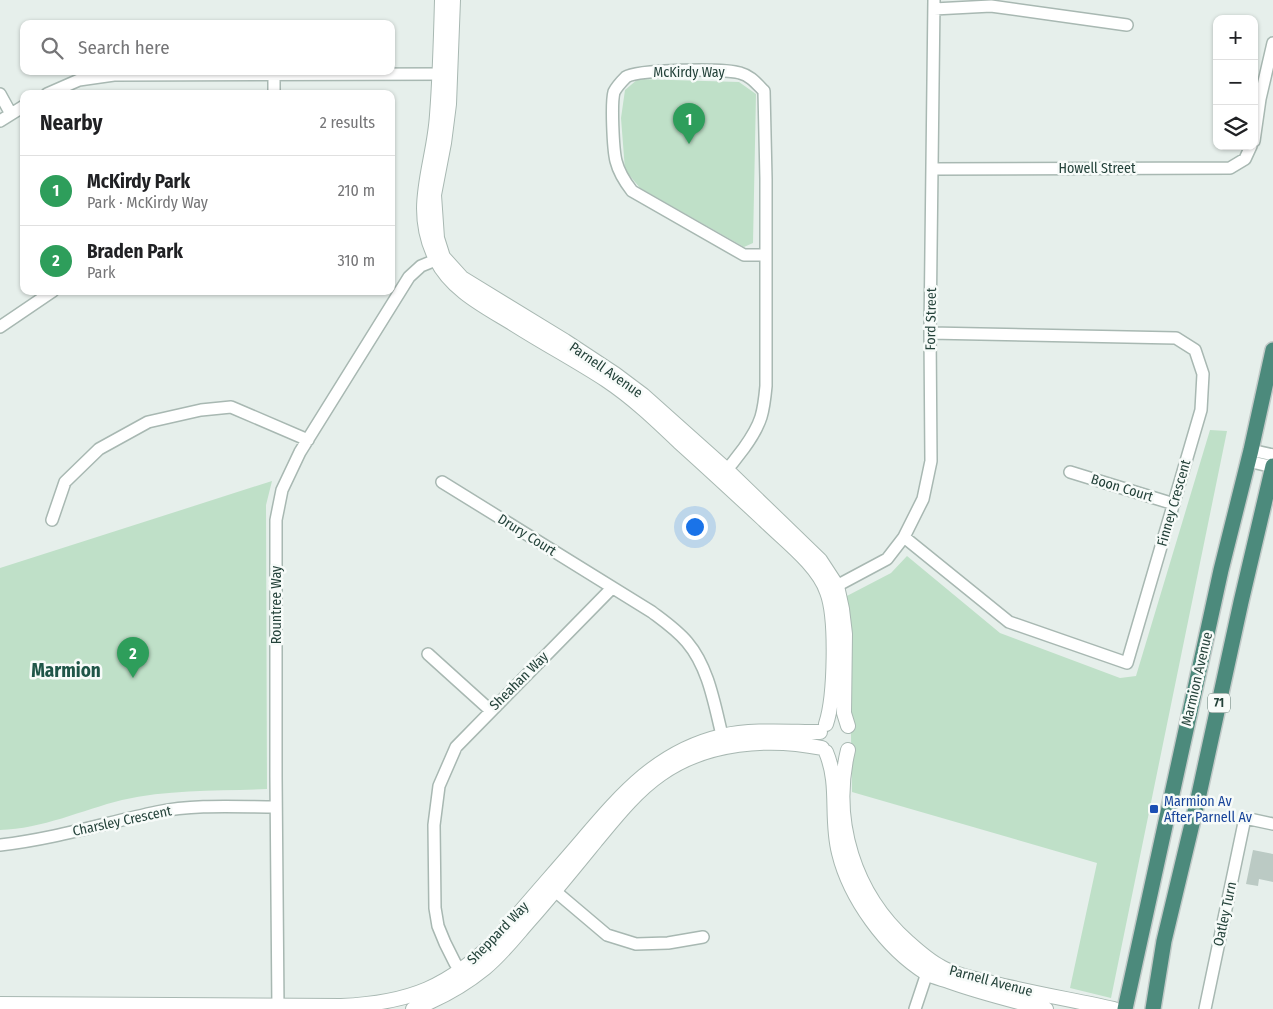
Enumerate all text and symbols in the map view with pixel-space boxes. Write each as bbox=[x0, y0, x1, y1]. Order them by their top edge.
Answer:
map controls bbox=[1213, 15, 1258, 150]
button: + bbox=[1213, 15, 1258, 60]
search box bbox=[20, 20, 395, 75]
icon: search bbox=[38, 34, 66, 62]
text: Search here bbox=[78, 36, 170, 59]
button: − bbox=[1213, 60, 1258, 105]
street label: McKirdy Way bbox=[653, 64, 725, 81]
pin: 1 bbox=[673, 103, 705, 144]
button: layers bbox=[1213, 105, 1258, 150]
text: Nearby bbox=[40, 110, 102, 136]
text: 2 results bbox=[320, 113, 375, 132]
street label: Howell Street bbox=[1058, 160, 1136, 177]
text: McKirdy Park bbox=[87, 170, 190, 193]
text: 1 bbox=[53, 181, 59, 200]
text: 210 m bbox=[338, 181, 375, 200]
text: Park · McKirdy Way bbox=[87, 193, 208, 212]
text: Braden Park bbox=[87, 240, 183, 263]
text: 2 bbox=[52, 251, 60, 270]
text: 310 m bbox=[338, 251, 375, 270]
text: Park bbox=[87, 263, 115, 282]
street label: Ford Street bbox=[922, 287, 940, 351]
street label: Parnell Avenue bbox=[566, 339, 646, 401]
street label: Finney Crescent bbox=[1154, 457, 1195, 548]
street label: Boon Court bbox=[1089, 471, 1156, 506]
street label: Drury Court bbox=[495, 510, 560, 560]
your location bbox=[682, 514, 708, 540]
street label: Rountree Way bbox=[268, 565, 285, 644]
street label: Marmion Avenue bbox=[1178, 630, 1216, 728]
pin: 2 bbox=[117, 637, 149, 678]
street label: Sheahan Way bbox=[486, 648, 552, 714]
district label: Marmion bbox=[31, 659, 101, 682]
road number: 71 bbox=[1208, 694, 1230, 712]
place label: Marmion Av After Parnell Av bbox=[1164, 793, 1253, 826]
street label: Charsley Crescent bbox=[71, 802, 173, 840]
marker: Marmion Av After Parnell Av bbox=[1148, 803, 1160, 815]
street label: Oatley Turn bbox=[1210, 880, 1240, 948]
street label: Sheppard Way bbox=[464, 897, 533, 968]
street label: Parnell Avenue bbox=[948, 962, 1035, 1000]

